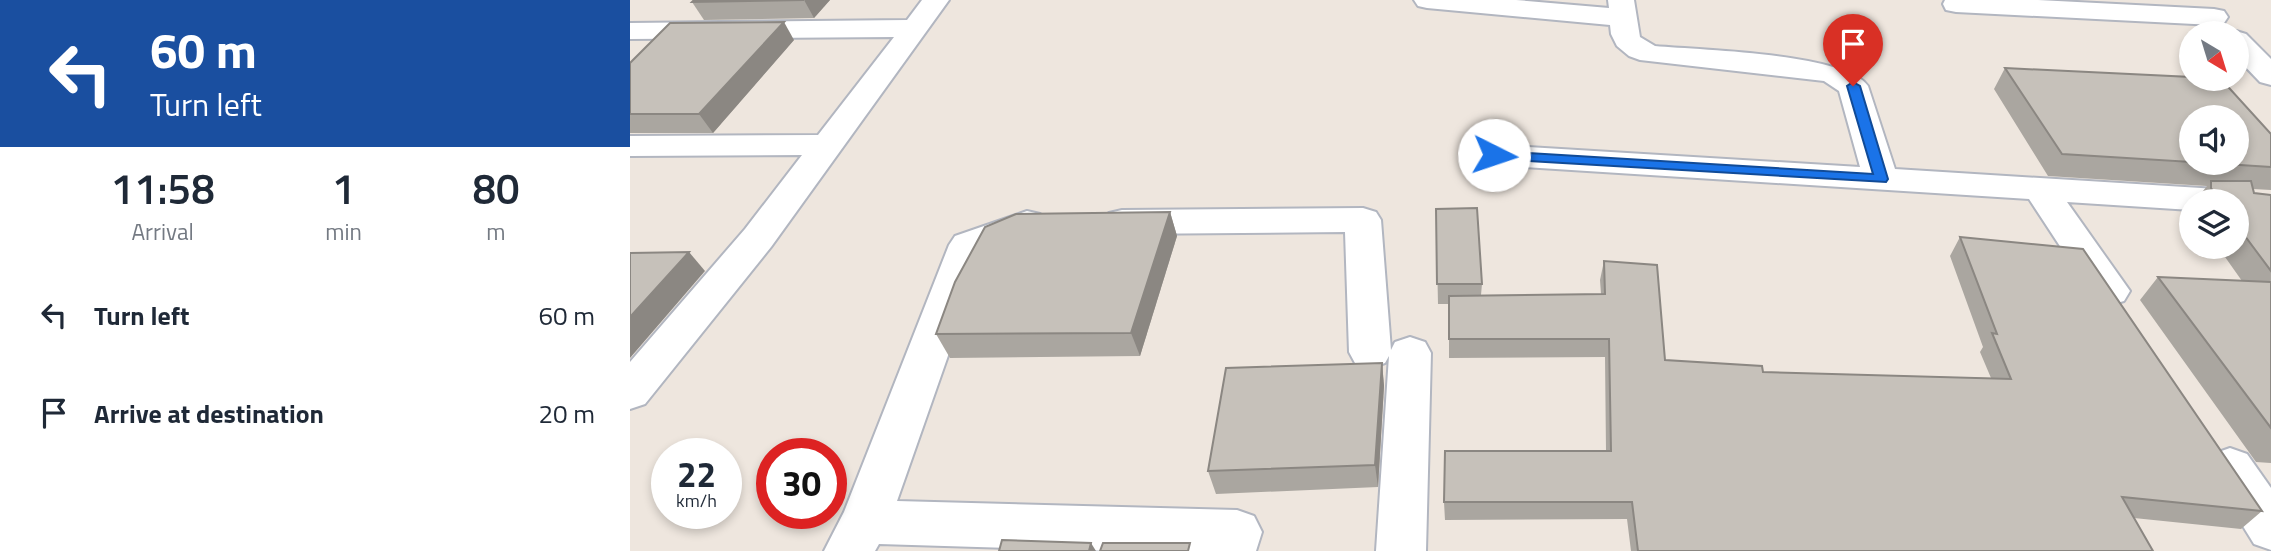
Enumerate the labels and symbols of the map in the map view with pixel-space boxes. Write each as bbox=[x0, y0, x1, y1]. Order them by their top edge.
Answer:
pin bbox=[1823, 14, 1883, 86]
north arrow bbox=[2179, 21, 2249, 91]
position arrow bbox=[1457, 118, 1531, 192]
speed limit sign: 30 bbox=[756, 438, 847, 529]

